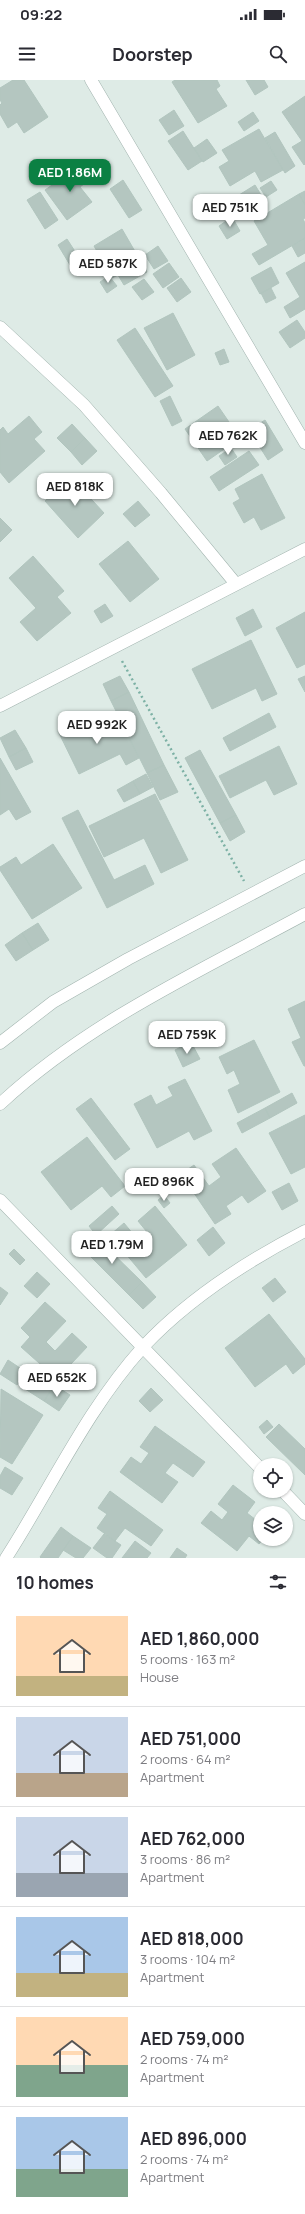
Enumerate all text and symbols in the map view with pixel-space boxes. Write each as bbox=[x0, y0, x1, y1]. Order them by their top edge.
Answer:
text: 09:22 bbox=[20, 4, 62, 25]
text: Doorstep bbox=[112, 42, 193, 66]
icon: menu bbox=[16, 43, 38, 65]
icon: search bbox=[267, 43, 289, 65]
pin: AED 1.86M bbox=[24, 159, 116, 193]
text: AED 1.86M bbox=[38, 163, 102, 181]
pin: AED 751K bbox=[189, 194, 271, 228]
text: AED 751K bbox=[202, 198, 258, 216]
pin: AED 587K bbox=[67, 250, 149, 284]
text: AED 587K bbox=[79, 254, 137, 272]
pin: AED 762K bbox=[187, 422, 269, 456]
text: AED 762K bbox=[198, 426, 258, 444]
pin: AED 818K bbox=[34, 473, 116, 507]
text: AED 818K bbox=[46, 477, 104, 495]
pin: AED 992K bbox=[56, 711, 138, 745]
text: AED 992K bbox=[67, 715, 127, 733]
pin: AED 759K bbox=[146, 1021, 228, 1055]
text: AED 759K bbox=[157, 1025, 217, 1043]
pin: AED 896K bbox=[123, 1168, 205, 1202]
text: AED 896K bbox=[134, 1172, 194, 1190]
pin: AED 1.79M bbox=[66, 1231, 158, 1265]
text: AED 1.79M bbox=[80, 1235, 144, 1253]
pin: AED 652K bbox=[16, 1364, 98, 1398]
text: AED 652K bbox=[27, 1368, 87, 1386]
map controls bbox=[253, 1458, 293, 1546]
button: locate bbox=[253, 1458, 293, 1498]
button: layers bbox=[253, 1506, 293, 1546]
text: 10 homes bbox=[16, 1571, 94, 1594]
icon: filters bbox=[267, 1571, 289, 1593]
text: AED 1,860,000 bbox=[140, 1627, 259, 1650]
icon: home bbox=[48, 1632, 96, 1680]
text: 5 rooms · 163 m² bbox=[140, 1650, 235, 1668]
text: House bbox=[140, 1668, 179, 1686]
text: AED 751,000 bbox=[140, 1727, 241, 1750]
icon: home bbox=[48, 1733, 96, 1781]
text: 2 rooms · 64 m² bbox=[140, 1750, 231, 1768]
text: Apartment bbox=[140, 1768, 204, 1786]
text: AED 762,000 bbox=[140, 1827, 245, 1850]
icon: home bbox=[48, 1833, 96, 1881]
text: 3 rooms · 86 m² bbox=[140, 1850, 230, 1868]
text: Apartment bbox=[140, 1868, 204, 1886]
text: AED 818,000 bbox=[140, 1927, 244, 1950]
icon: home bbox=[48, 1933, 96, 1981]
text: 3 rooms · 104 m² bbox=[140, 1950, 235, 1968]
text: Apartment bbox=[140, 1968, 204, 1986]
text: AED 759,000 bbox=[140, 2027, 245, 2050]
icon: home bbox=[48, 2033, 96, 2081]
text: 2 rooms · 74 m² bbox=[140, 2050, 228, 2068]
text: Apartment bbox=[140, 2068, 204, 2086]
text: AED 896,000 bbox=[140, 2127, 247, 2150]
icon: home bbox=[48, 2133, 96, 2181]
text: 2 rooms · 74 m² bbox=[140, 2150, 228, 2168]
text: Apartment bbox=[140, 2168, 204, 2186]

